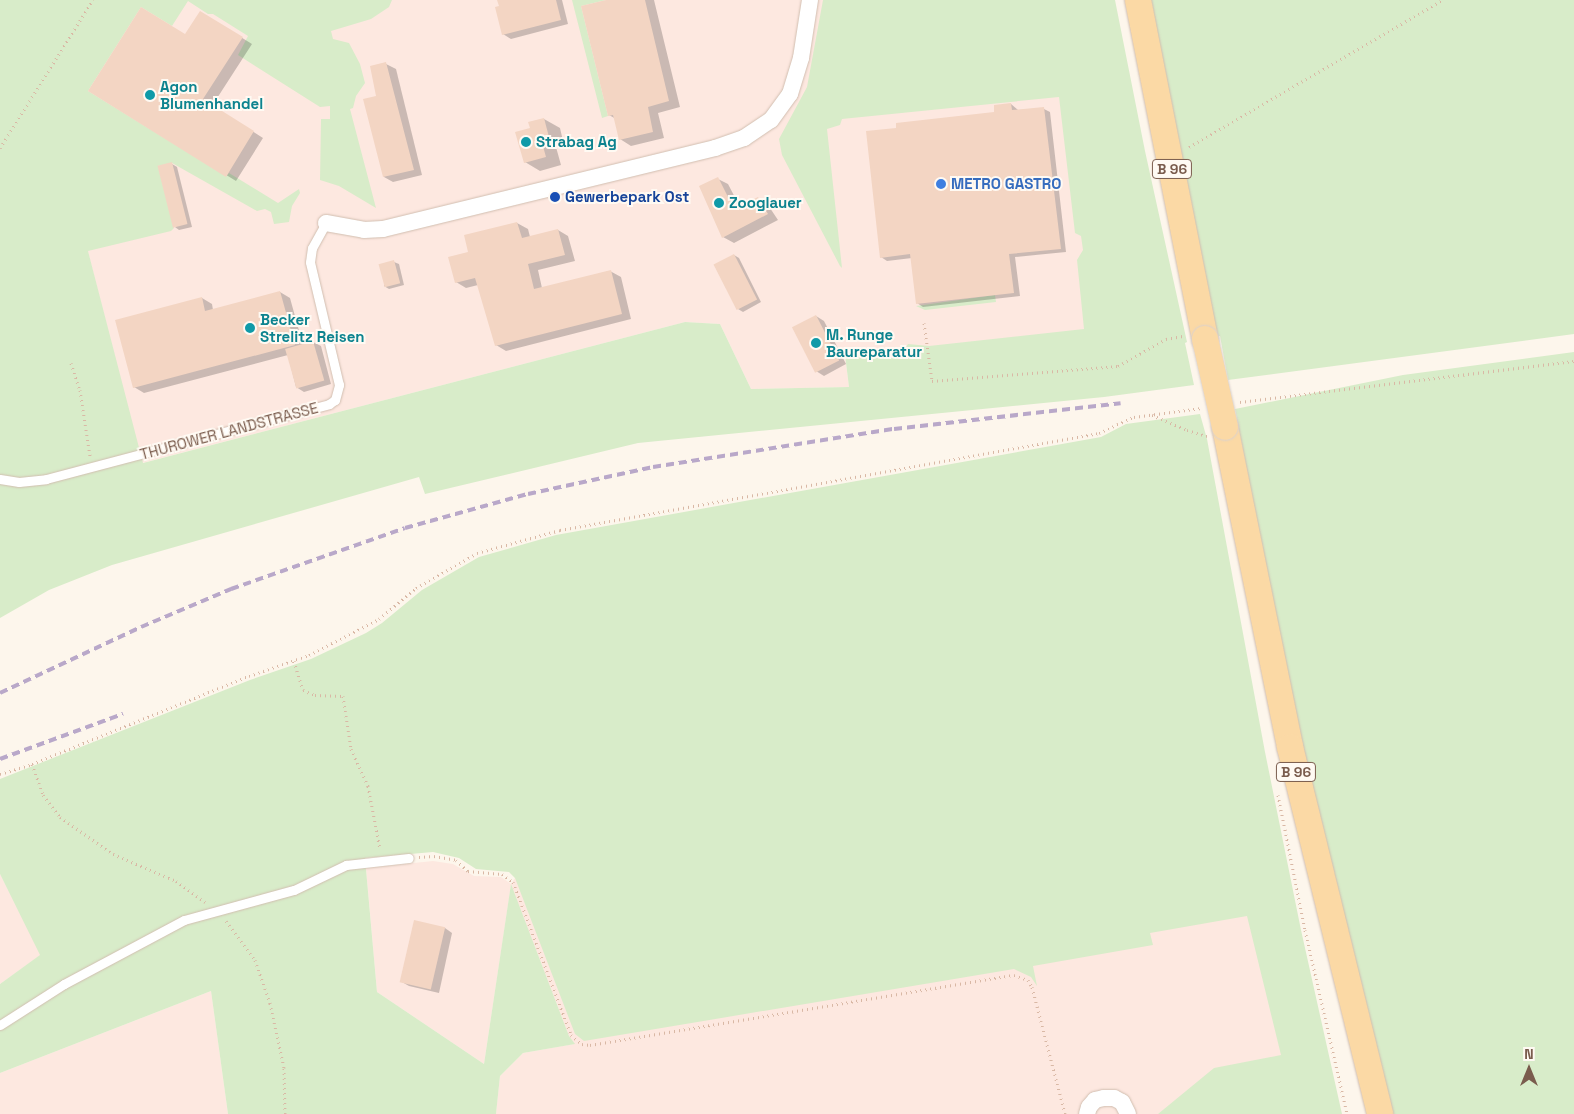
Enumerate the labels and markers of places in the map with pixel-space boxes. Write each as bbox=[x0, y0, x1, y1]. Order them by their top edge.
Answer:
place label: Agon Blumenhandel bbox=[160, 77, 263, 112]
marker: Agon Blumenhandel bbox=[144, 89, 156, 101]
place label: Strabag Ag bbox=[536, 133, 617, 151]
marker: Strabag Ag bbox=[520, 136, 532, 148]
place label: METRO GASTRO bbox=[951, 175, 1061, 193]
marker: METRO GASTRO bbox=[935, 178, 947, 190]
place label: Gewerbepark Ost bbox=[565, 188, 689, 206]
marker: Gewerbepark Ost bbox=[549, 191, 561, 203]
place label: Zooglauer bbox=[729, 194, 802, 212]
marker: Zooglauer bbox=[713, 197, 725, 209]
place label: Becker Strelitz Reisen bbox=[260, 310, 365, 345]
marker: Becker Strelitz Reisen bbox=[244, 322, 256, 334]
place label: M. Runge Baureparatur bbox=[826, 325, 922, 360]
marker: M. Runge Baureparatur bbox=[810, 337, 822, 349]

